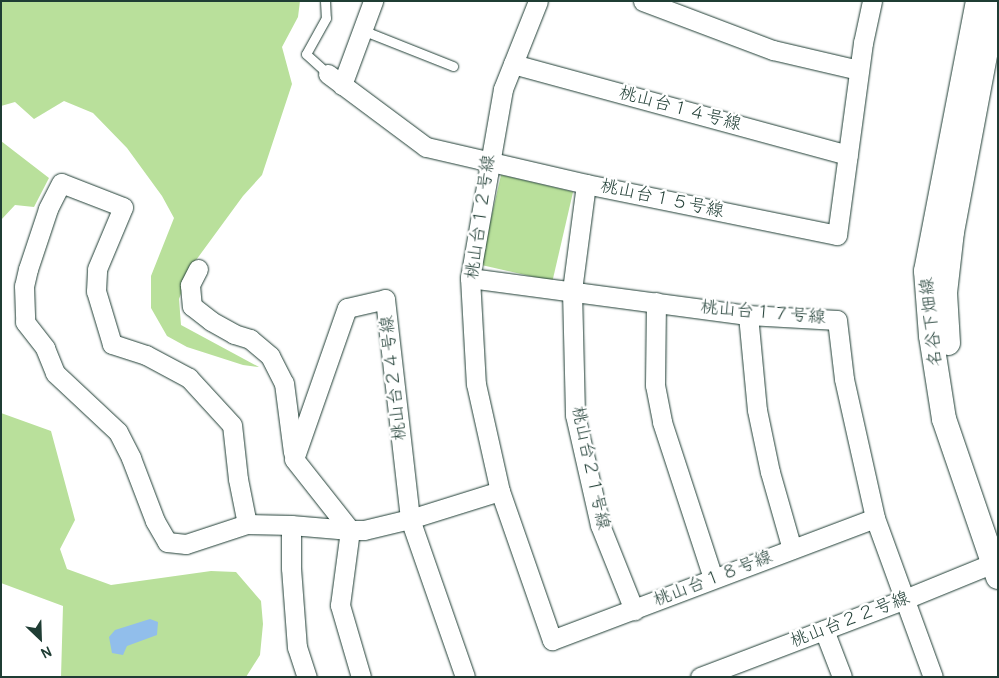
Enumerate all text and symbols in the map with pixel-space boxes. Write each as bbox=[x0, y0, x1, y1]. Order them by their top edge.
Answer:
street label: 桃山台１４号線 bbox=[616, 82, 744, 136]
street label: 桃山台１２号線 bbox=[462, 153, 500, 281]
street label: 桃山台１５号線 bbox=[598, 175, 726, 223]
street label: 名谷下畑線 bbox=[917, 276, 947, 368]
street label: 桃山台１７号線 bbox=[699, 297, 827, 329]
street label: 桃山台２４号線 bbox=[377, 314, 411, 442]
street label: 桃山台２１号線 bbox=[566, 404, 614, 532]
street label: 桃山台１８号線 bbox=[650, 546, 776, 612]
street label: 桃山台２２号線 bbox=[787, 587, 913, 653]
north arrow bbox=[15, 613, 65, 663]
text: N bbox=[39, 642, 54, 662]

